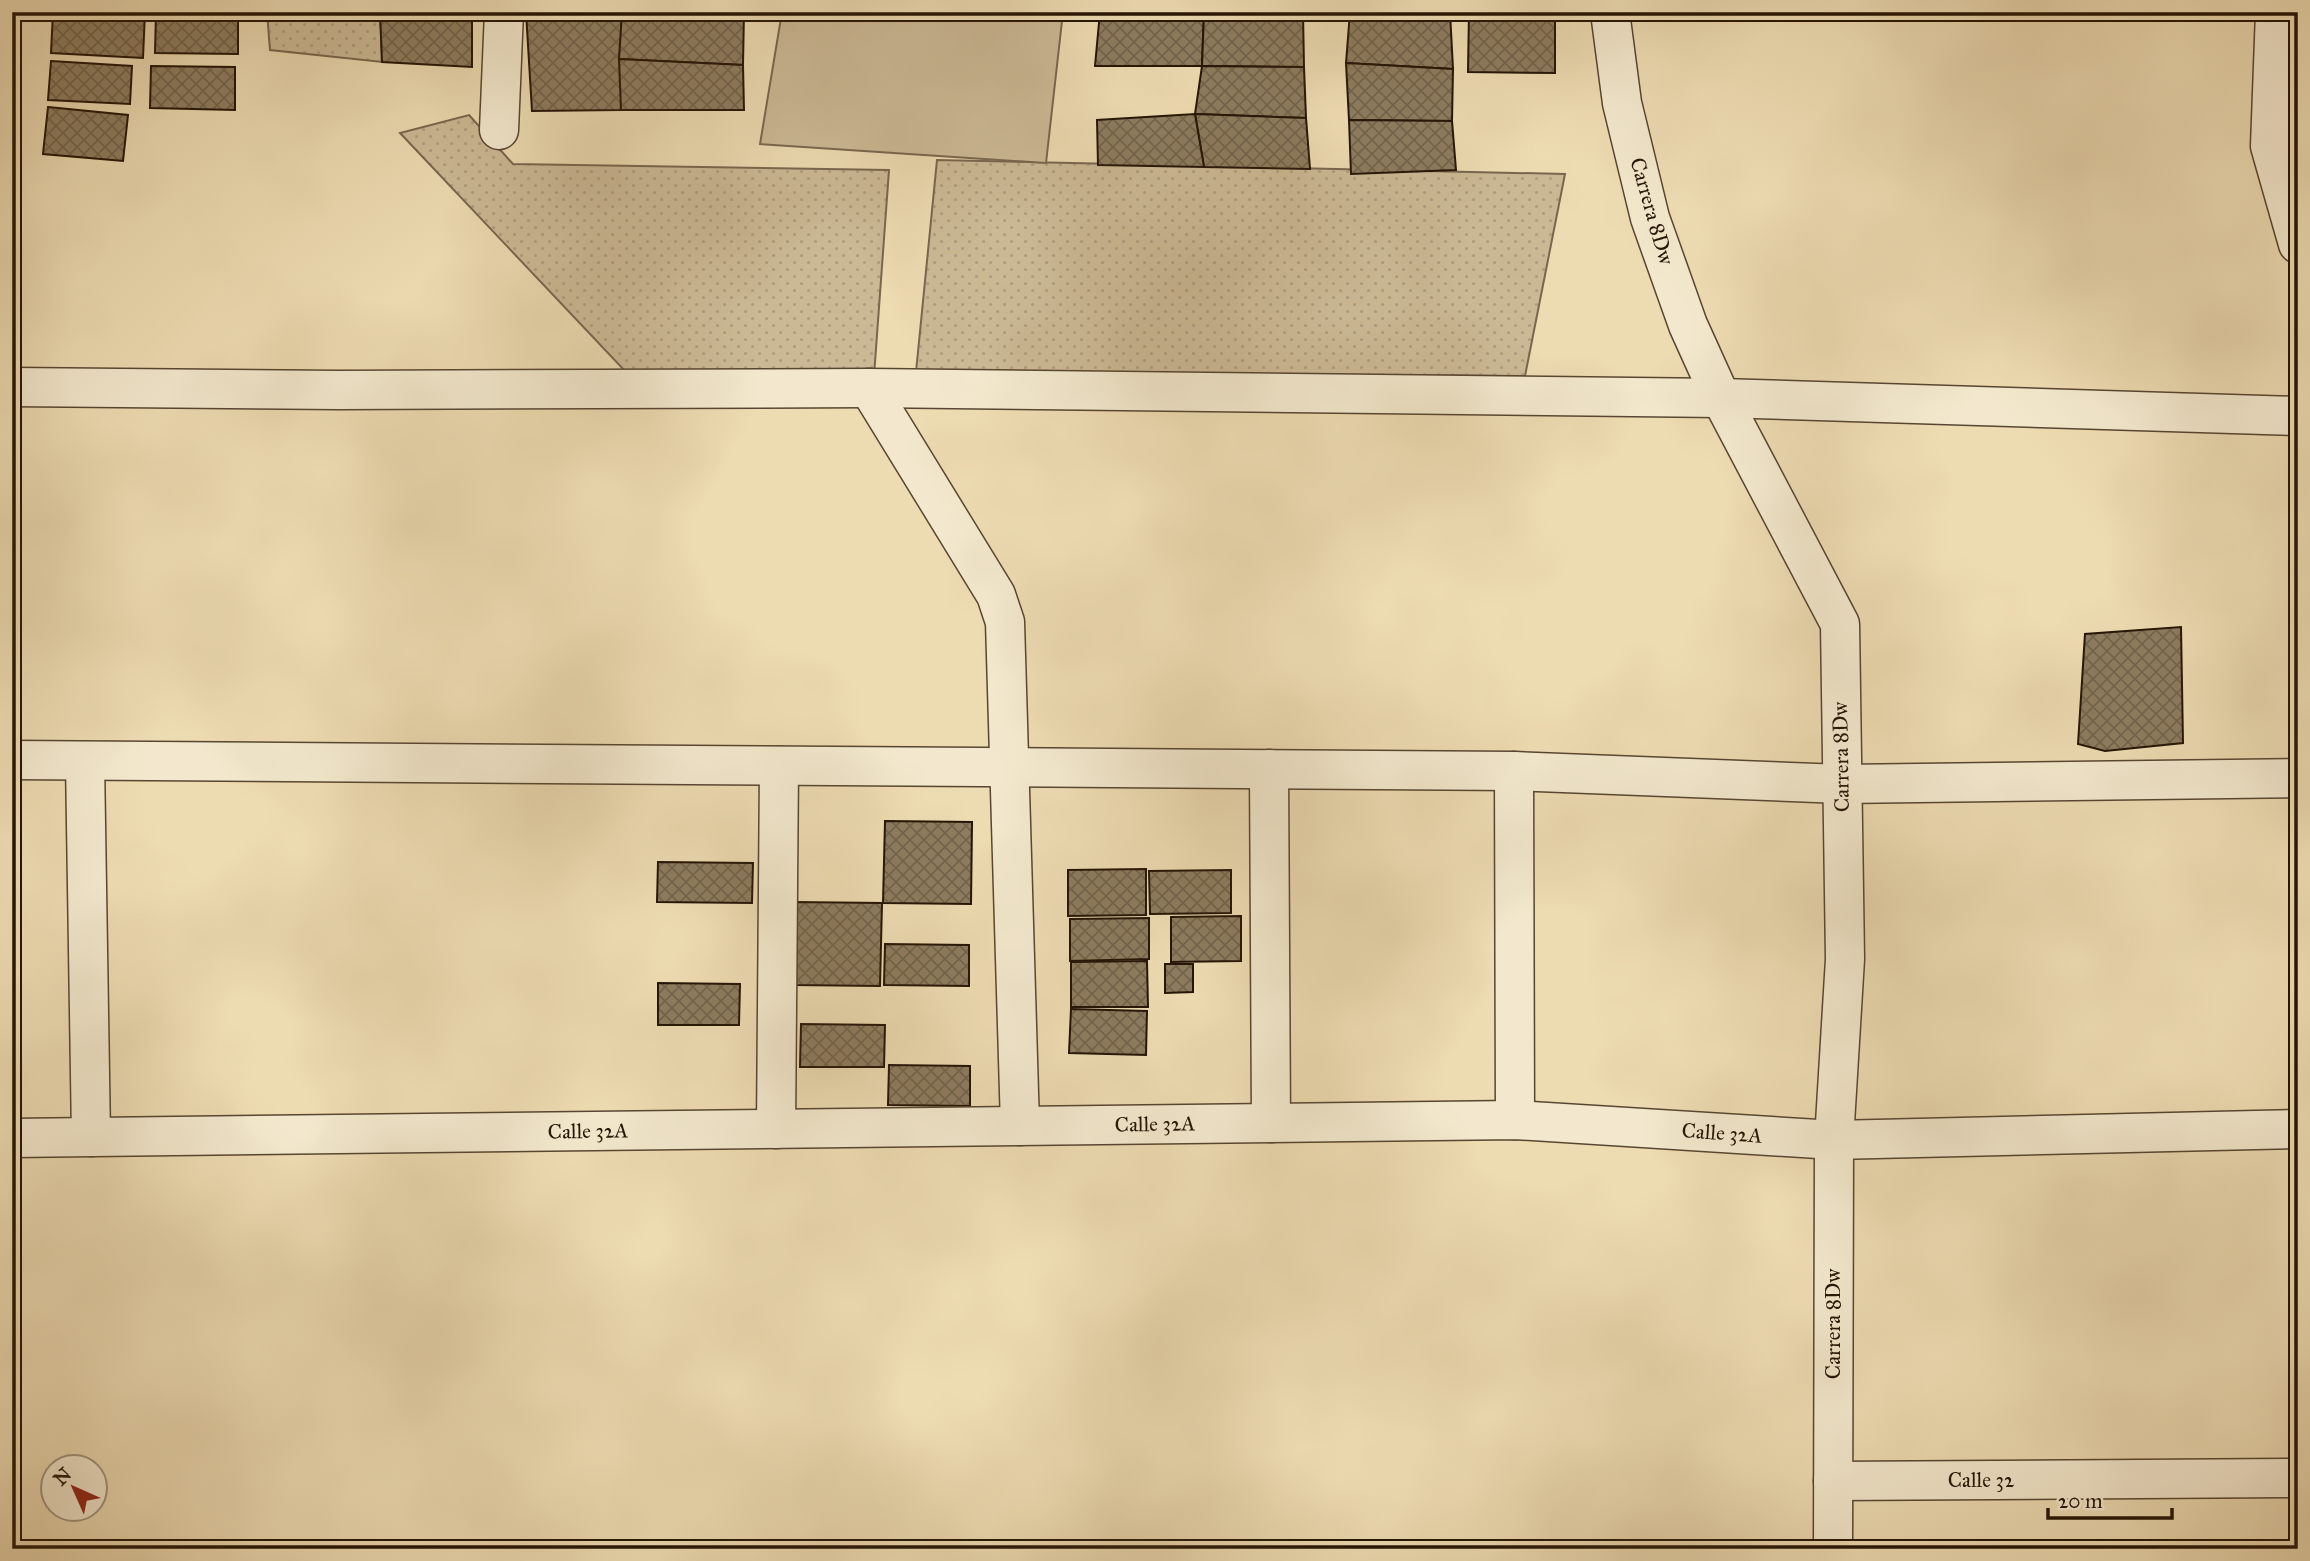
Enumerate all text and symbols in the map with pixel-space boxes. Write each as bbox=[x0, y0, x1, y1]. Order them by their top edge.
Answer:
street label: Carrera 8Dw bbox=[1624, 154, 1680, 268]
street label: Carrera 8Dw bbox=[1827, 701, 1855, 812]
street label: Calle 32A bbox=[1114, 1110, 1196, 1138]
street label: Calle 32A bbox=[547, 1117, 629, 1145]
street label: Calle 32A bbox=[1681, 1117, 1763, 1149]
street label: Carrera 8Dw bbox=[1820, 1269, 1846, 1379]
north arrow bbox=[38, 1452, 108, 1522]
text: N bbox=[48, 1462, 76, 1490]
street label: Calle 32 bbox=[1948, 1467, 2015, 1493]
scale bar bbox=[2048, 1477, 2172, 1521]
text: 20 m bbox=[2058, 1488, 2103, 1514]

